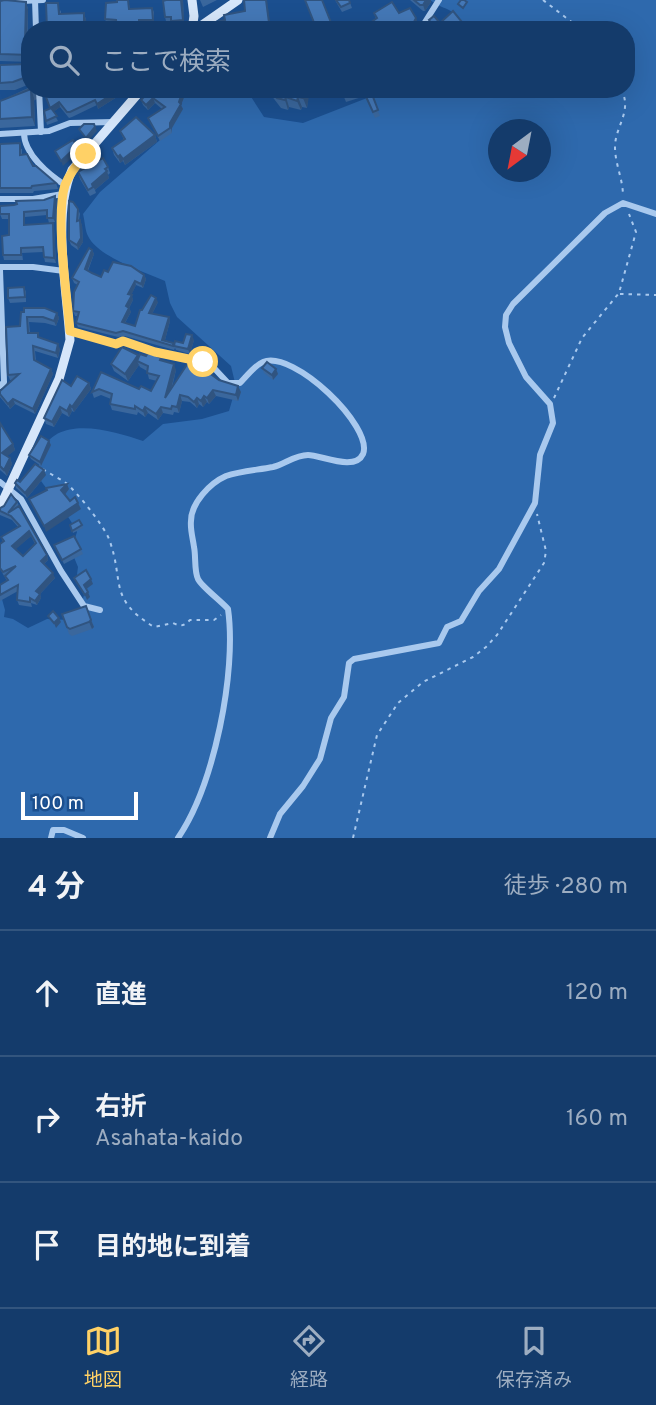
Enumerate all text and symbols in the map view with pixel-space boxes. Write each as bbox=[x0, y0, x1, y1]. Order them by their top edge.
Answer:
search box bbox=[21, 21, 635, 98]
icon: search bbox=[45, 41, 83, 79]
text: ここで検索 bbox=[101, 47, 231, 80]
north arrow bbox=[488, 119, 551, 182]
route end bbox=[70, 138, 101, 169]
route start bbox=[187, 346, 218, 377]
scale bar bbox=[21, 789, 138, 821]
text: 100 m bbox=[32, 792, 84, 816]
text: 4 分 bbox=[28, 870, 85, 907]
text: 徒歩 · 280 m bbox=[504, 873, 628, 902]
icon: ahead bbox=[28, 974, 66, 1012]
text: 120 m bbox=[566, 979, 628, 1008]
text: 直進 bbox=[95, 980, 147, 1013]
text: 右折 bbox=[95, 1092, 147, 1125]
icon: right bbox=[28, 1100, 66, 1138]
text: 160 m bbox=[566, 1105, 628, 1134]
text: Asahata-kaido bbox=[95, 1125, 243, 1154]
icon: arrive bbox=[28, 1226, 66, 1264]
text: 目的地に到着 bbox=[95, 1232, 251, 1265]
tab: 地図 bbox=[84, 1322, 122, 1393]
tab: 経路 bbox=[290, 1322, 328, 1393]
tab: 保存済み bbox=[496, 1322, 572, 1393]

